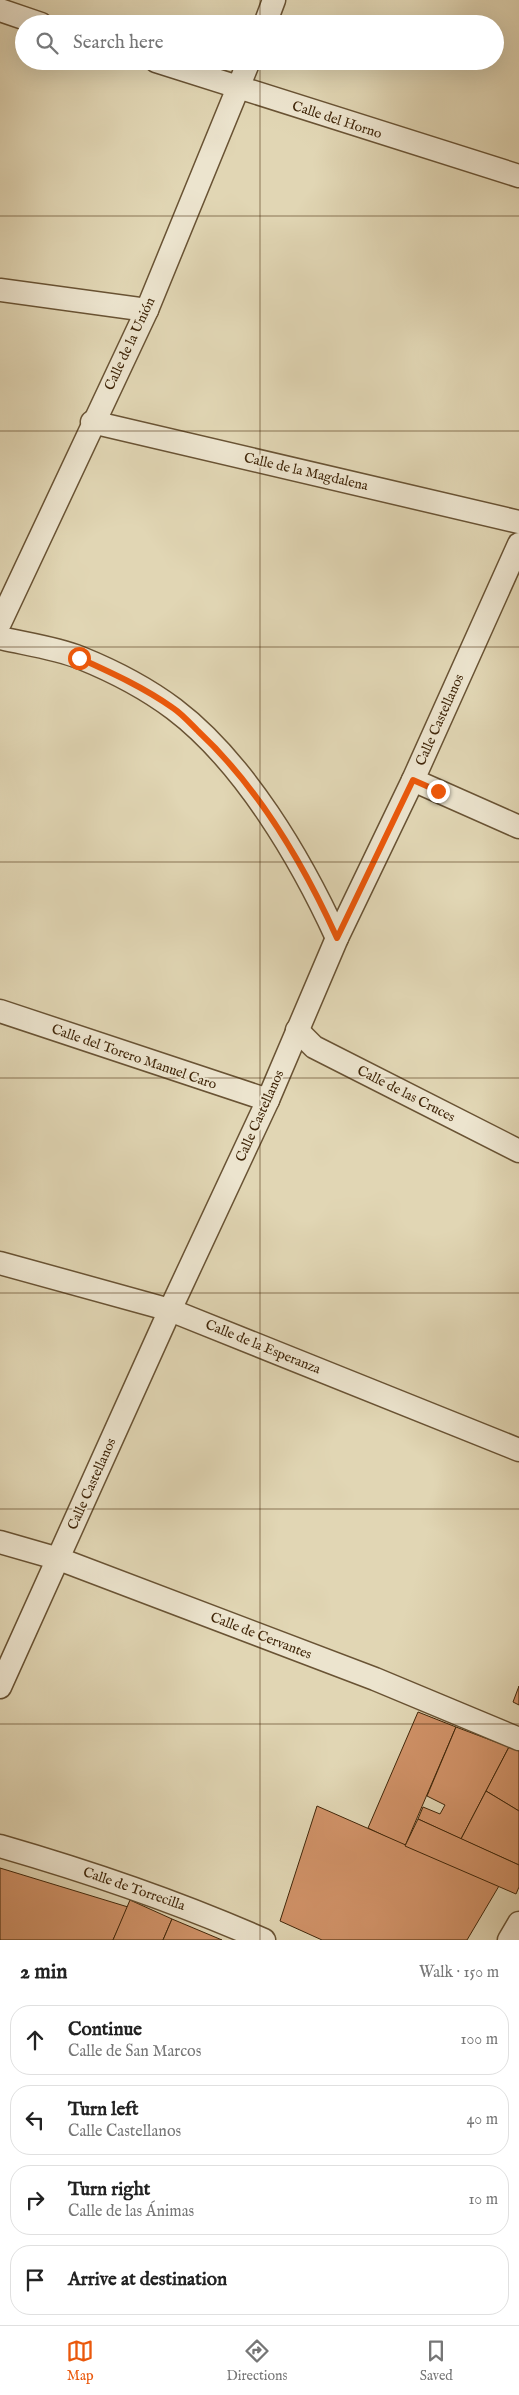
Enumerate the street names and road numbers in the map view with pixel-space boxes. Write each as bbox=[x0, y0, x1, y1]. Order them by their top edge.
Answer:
street label: Calle del Horno bbox=[290, 97, 385, 143]
street label: Calle de la Unión bbox=[101, 294, 160, 393]
street label: Calle de la Magdalena bbox=[242, 449, 371, 495]
street label: Calle Castellanos bbox=[412, 671, 468, 769]
street label: Calle del Torero Manuel Caro bbox=[49, 1020, 219, 1094]
street label: Calle de las Cruces bbox=[354, 1062, 458, 1126]
street label: Calle Castellanos bbox=[232, 1067, 288, 1165]
street label: Calle de la Esperanza bbox=[203, 1316, 324, 1379]
street label: Calle Castellanos bbox=[64, 1435, 120, 1533]
street label: Calle de Cervantes bbox=[208, 1608, 314, 1664]
street label: Calle de Torrecilla bbox=[81, 1863, 188, 1915]

